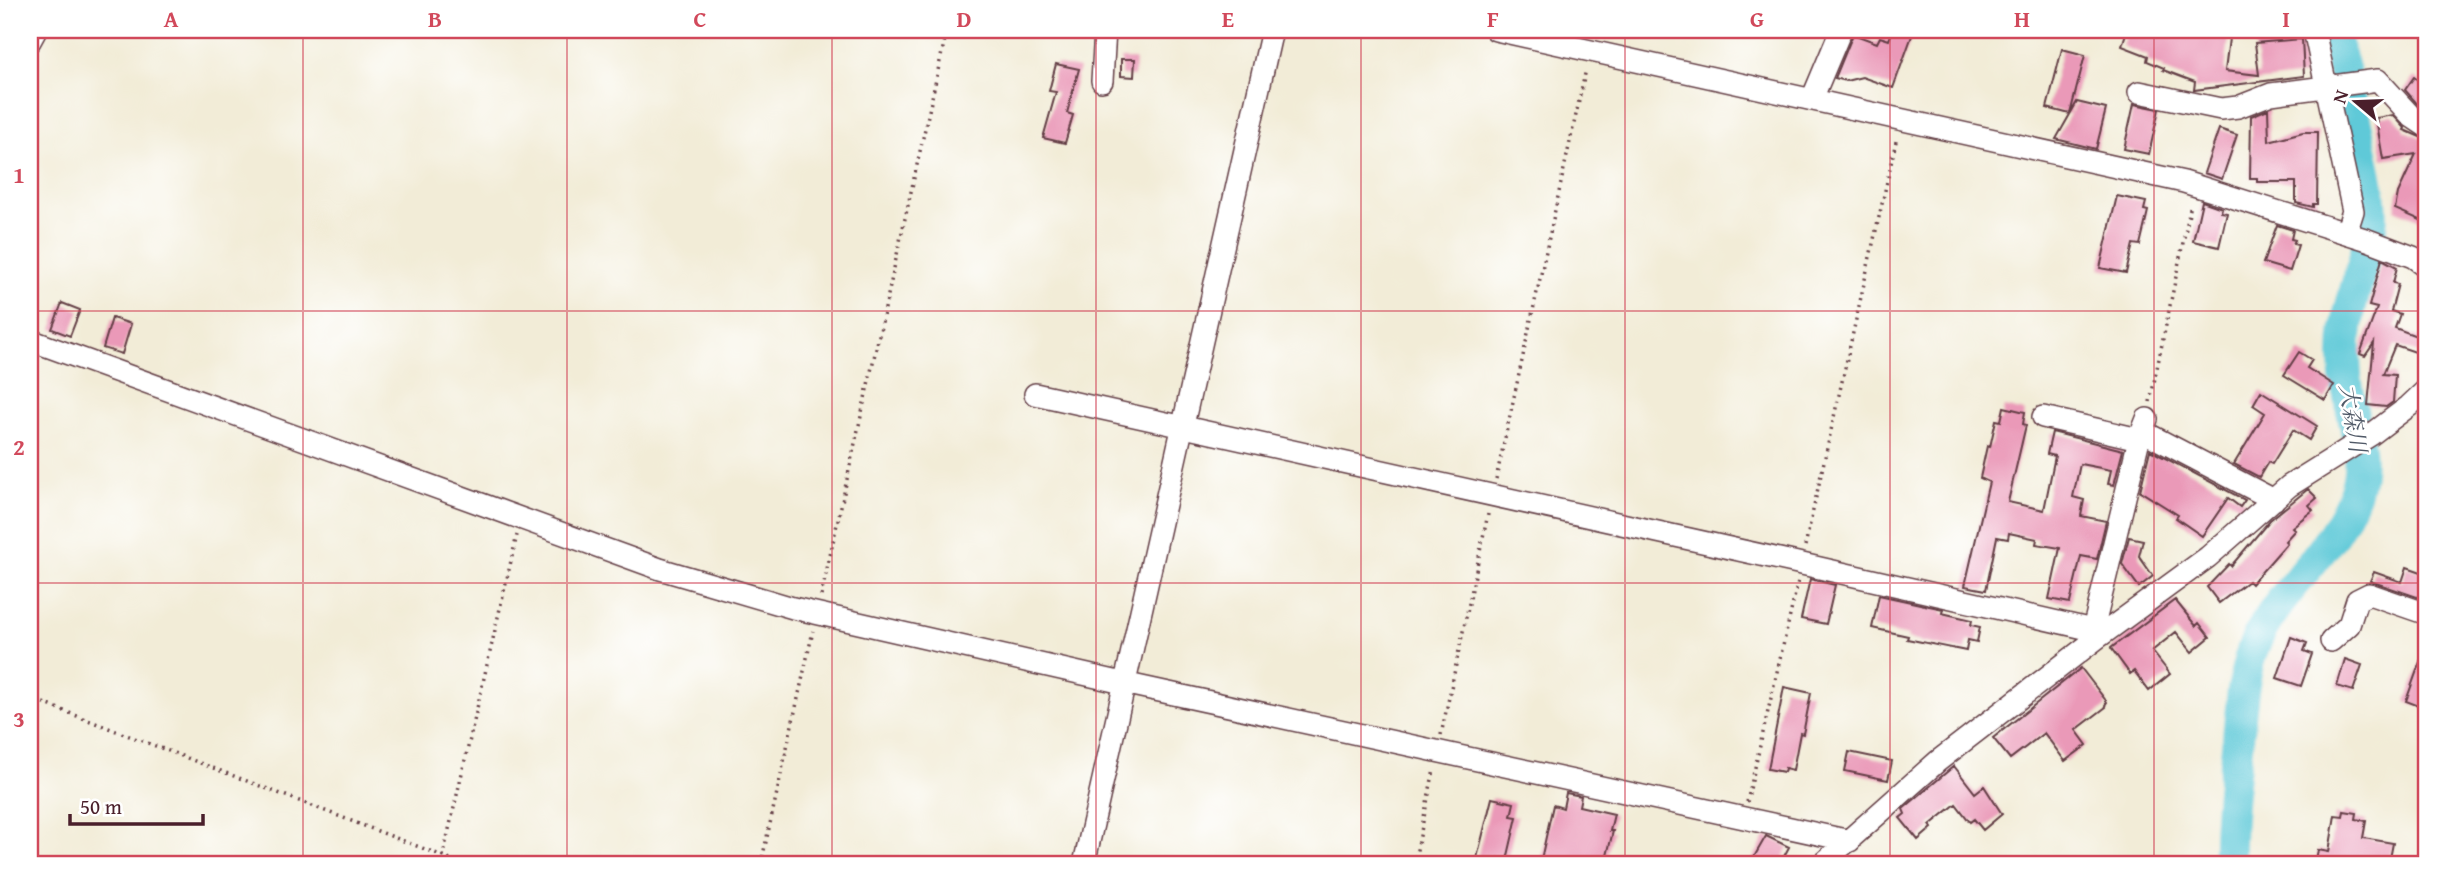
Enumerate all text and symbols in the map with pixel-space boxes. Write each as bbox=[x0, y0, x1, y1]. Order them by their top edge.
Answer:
text: A bbox=[164, 2, 179, 35]
text: B bbox=[428, 2, 442, 35]
text: C bbox=[693, 2, 707, 35]
text: D bbox=[957, 2, 972, 35]
text: E bbox=[1222, 2, 1234, 35]
text: F bbox=[1487, 2, 1499, 35]
text: G bbox=[1750, 2, 1764, 35]
text: H bbox=[2014, 2, 2030, 35]
text: I bbox=[2282, 2, 2290, 35]
north arrow bbox=[2320, 66, 2390, 136]
text: N bbox=[2325, 86, 2355, 107]
text: 1 bbox=[13, 158, 25, 191]
water label: 大森川 bbox=[2332, 381, 2376, 458]
text: 2 bbox=[13, 430, 25, 463]
text: 3 bbox=[13, 702, 25, 735]
scale bar bbox=[70, 782, 203, 826]
text: 50 m bbox=[80, 791, 122, 822]

